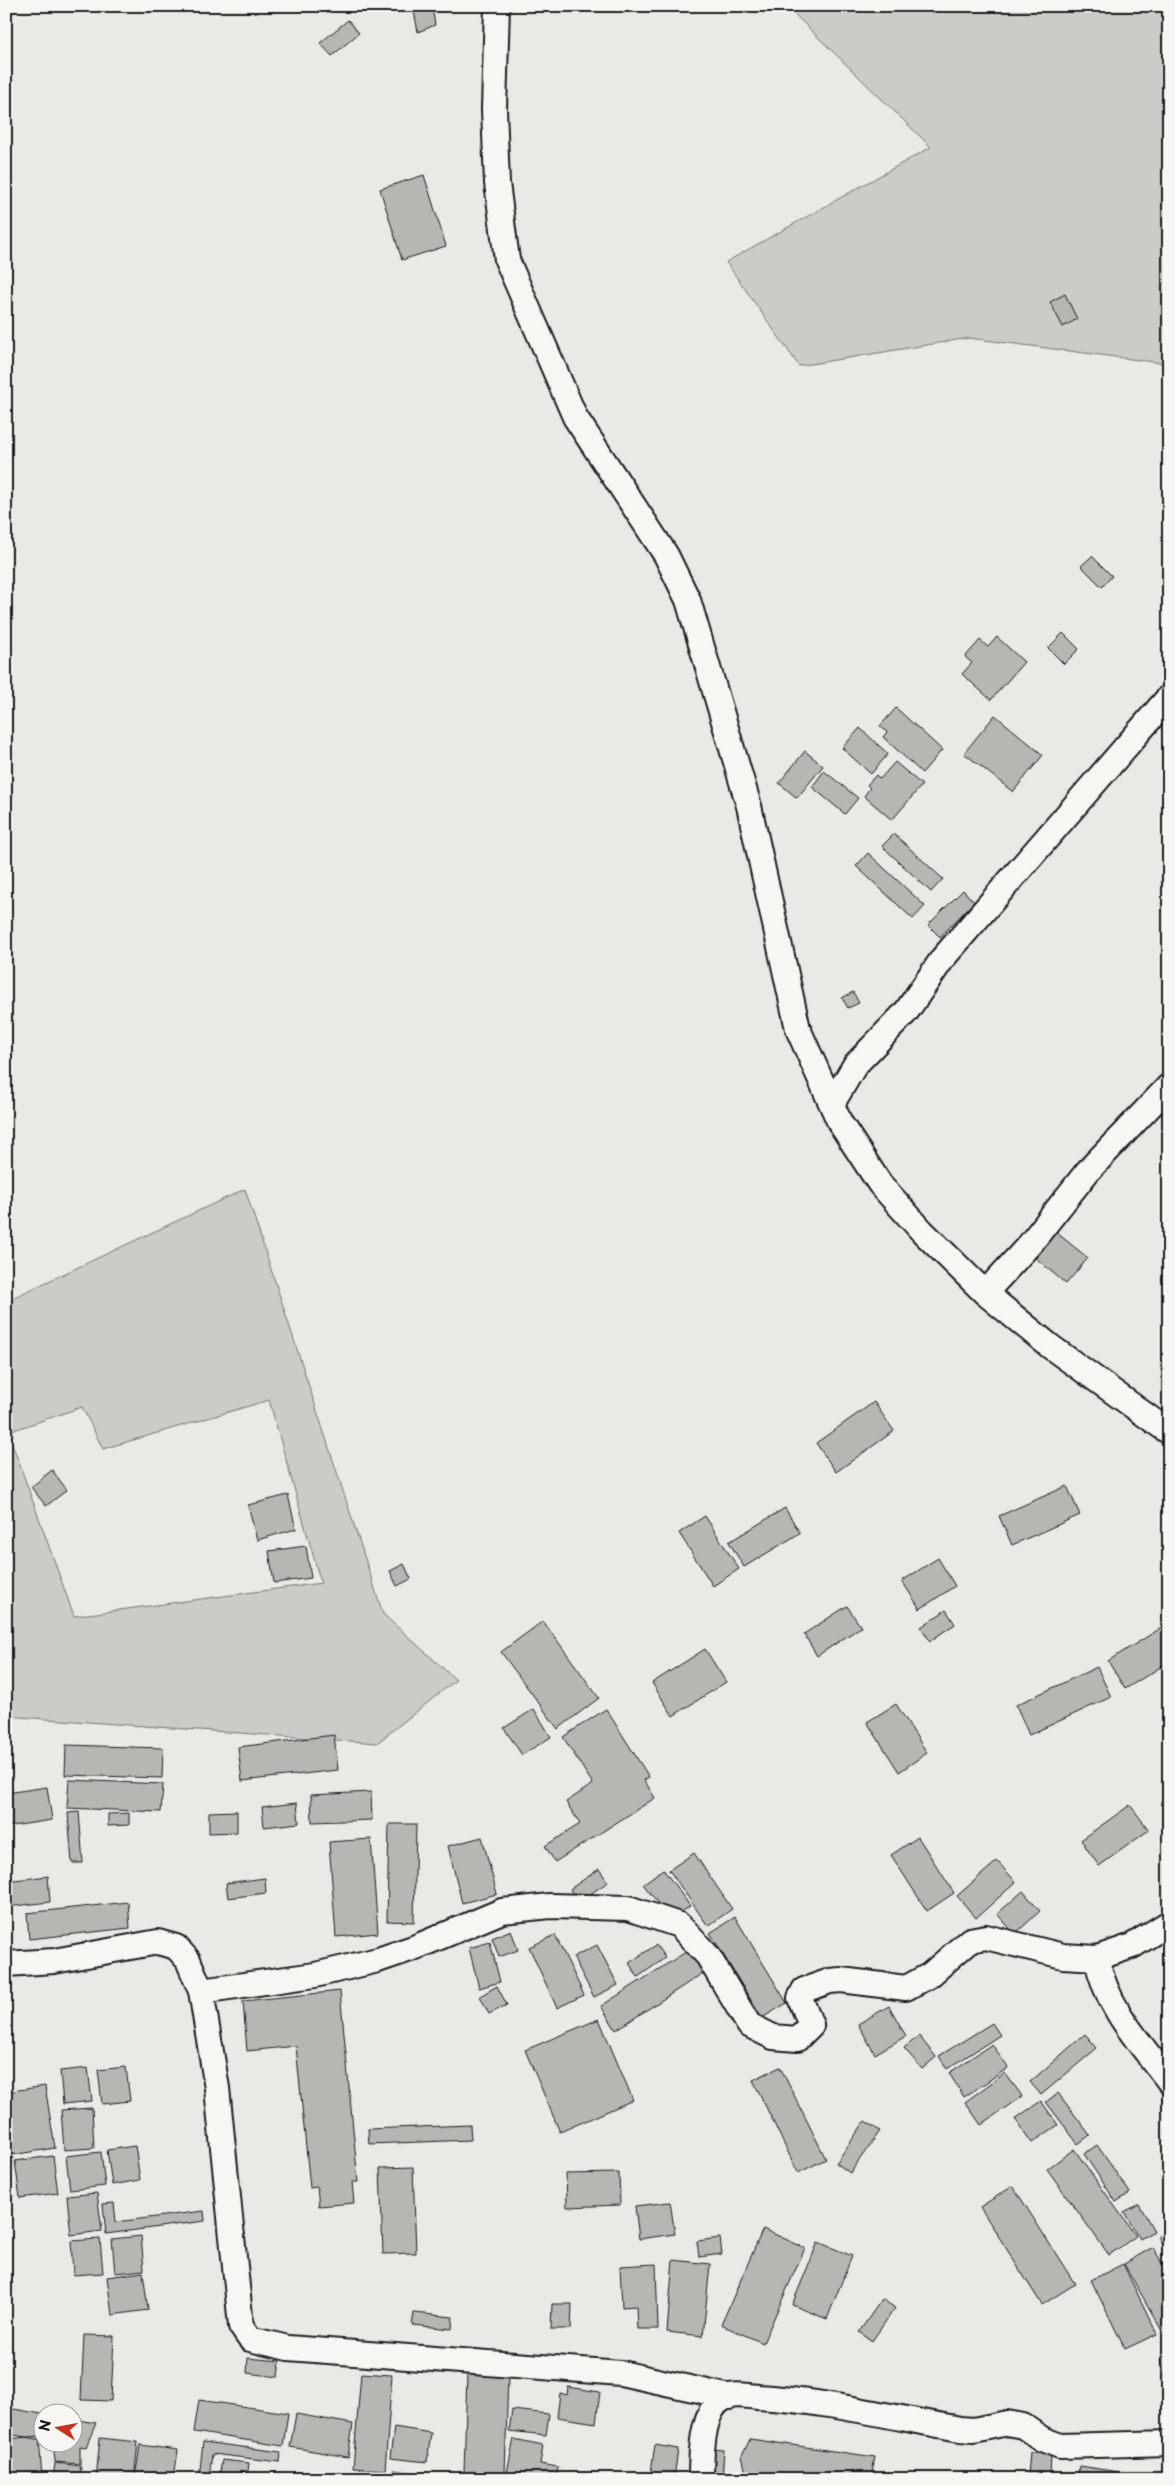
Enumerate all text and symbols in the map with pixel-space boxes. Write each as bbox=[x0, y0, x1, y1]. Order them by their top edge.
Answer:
north arrow bbox=[32, 2402, 82, 2452]
text: N bbox=[33, 2418, 56, 2433]

